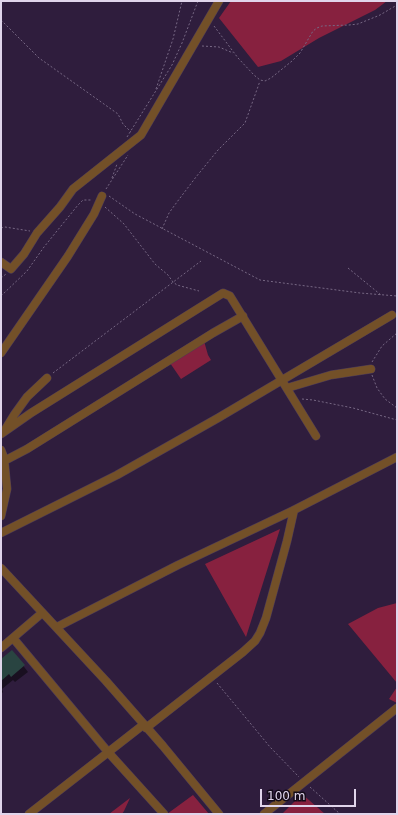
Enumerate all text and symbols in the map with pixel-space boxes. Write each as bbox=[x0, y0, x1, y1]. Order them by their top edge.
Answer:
scale bar bbox=[262, 781, 358, 807]
text: 100 m bbox=[267, 789, 305, 803]

